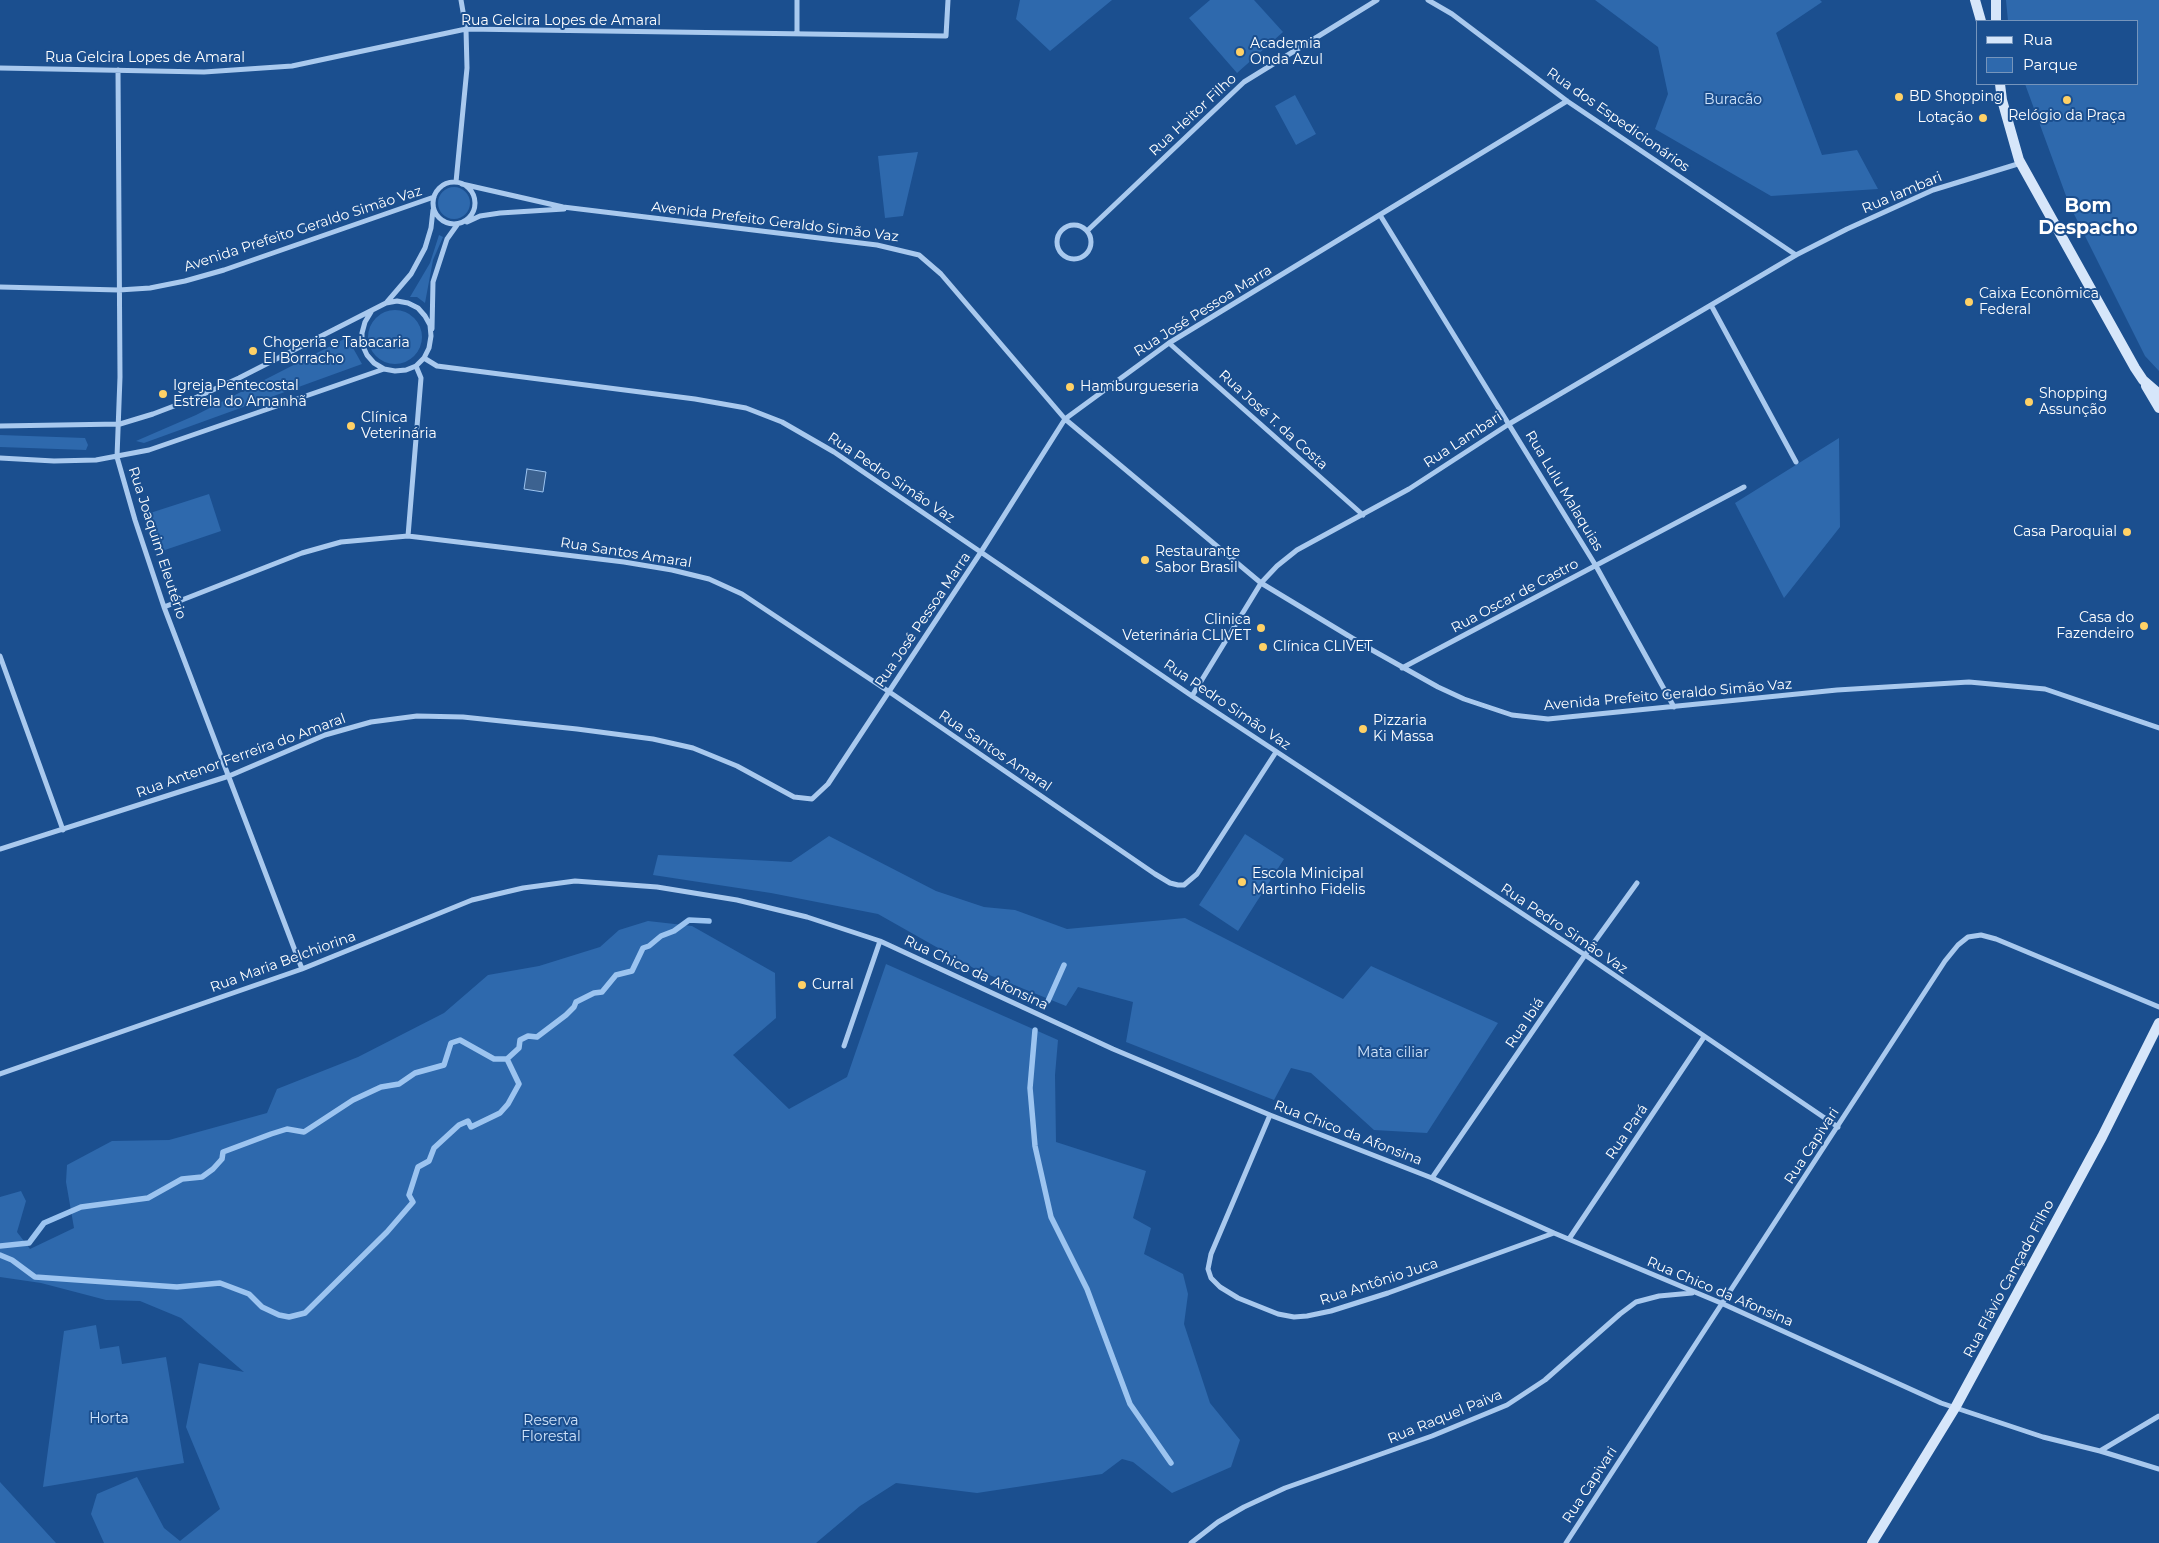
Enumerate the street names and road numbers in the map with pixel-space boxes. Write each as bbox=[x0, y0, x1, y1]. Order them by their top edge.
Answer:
street label: Rua Gelcira Lopes de Amaral bbox=[461, 13, 661, 29]
street label: Rua Gelcira Lopes de Amaral bbox=[45, 50, 245, 66]
street label: Rua dos Espedicionários bbox=[1543, 64, 1693, 176]
street label: Rua Heitor Filho bbox=[1146, 70, 1240, 160]
street label: Rua lambari bbox=[1859, 169, 1945, 217]
street label: Avenida Prefeito Geraldo Simão Vaz bbox=[182, 183, 424, 275]
street label: Avenida Prefeito Geraldo Simão Vaz bbox=[650, 198, 900, 246]
street label: Rua José Pessoa Marra bbox=[1131, 262, 1275, 360]
street label: Rua José T. da Costa bbox=[1215, 367, 1331, 473]
street label: Rua Lambari bbox=[1421, 409, 1505, 471]
street label: Rua Lulu Malaquias bbox=[1521, 428, 1607, 554]
street label: Rua Pedro Simão Vaz bbox=[824, 429, 958, 527]
street label: Rua Joaquim Eleutério bbox=[124, 465, 190, 621]
street label: Rua Santos Amaral bbox=[559, 534, 693, 572]
street label: Rua José Pessoa Marra bbox=[871, 549, 975, 691]
street label: Rua Oscar de Castro bbox=[1448, 555, 1582, 637]
street label: Rua Pedro Simão Vaz bbox=[1160, 656, 1294, 754]
street label: Avenida Prefeito Geraldo Simão Vaz bbox=[1543, 676, 1793, 714]
street label: Rua Santos Amaral bbox=[935, 707, 1055, 795]
street label: Rua Antenor Ferreira do Amaral bbox=[134, 710, 348, 802]
street label: Rua Pedro Simão Vaz bbox=[1497, 880, 1631, 978]
street label: Rua Maria Belchiorina bbox=[208, 928, 358, 996]
street label: Rua Chico da Afonsina bbox=[901, 932, 1051, 1014]
street label: Rua Ibiá bbox=[1502, 995, 1548, 1051]
street label: Rua Chico da Afonsina bbox=[1271, 1097, 1425, 1169]
street label: Rua Pará bbox=[1602, 1101, 1652, 1163]
street label: Rua Capivari bbox=[1781, 1105, 1843, 1187]
street label: Rua Flávio Cançado Filho bbox=[1960, 1197, 2058, 1361]
street label: Rua Chico da Afonsina bbox=[1644, 1254, 1796, 1330]
street label: Rua Antônio Juca bbox=[1318, 1255, 1440, 1309]
street label: Rua Raquel Paiva bbox=[1385, 1386, 1505, 1448]
street label: Rua Capivari bbox=[1559, 1444, 1621, 1526]

